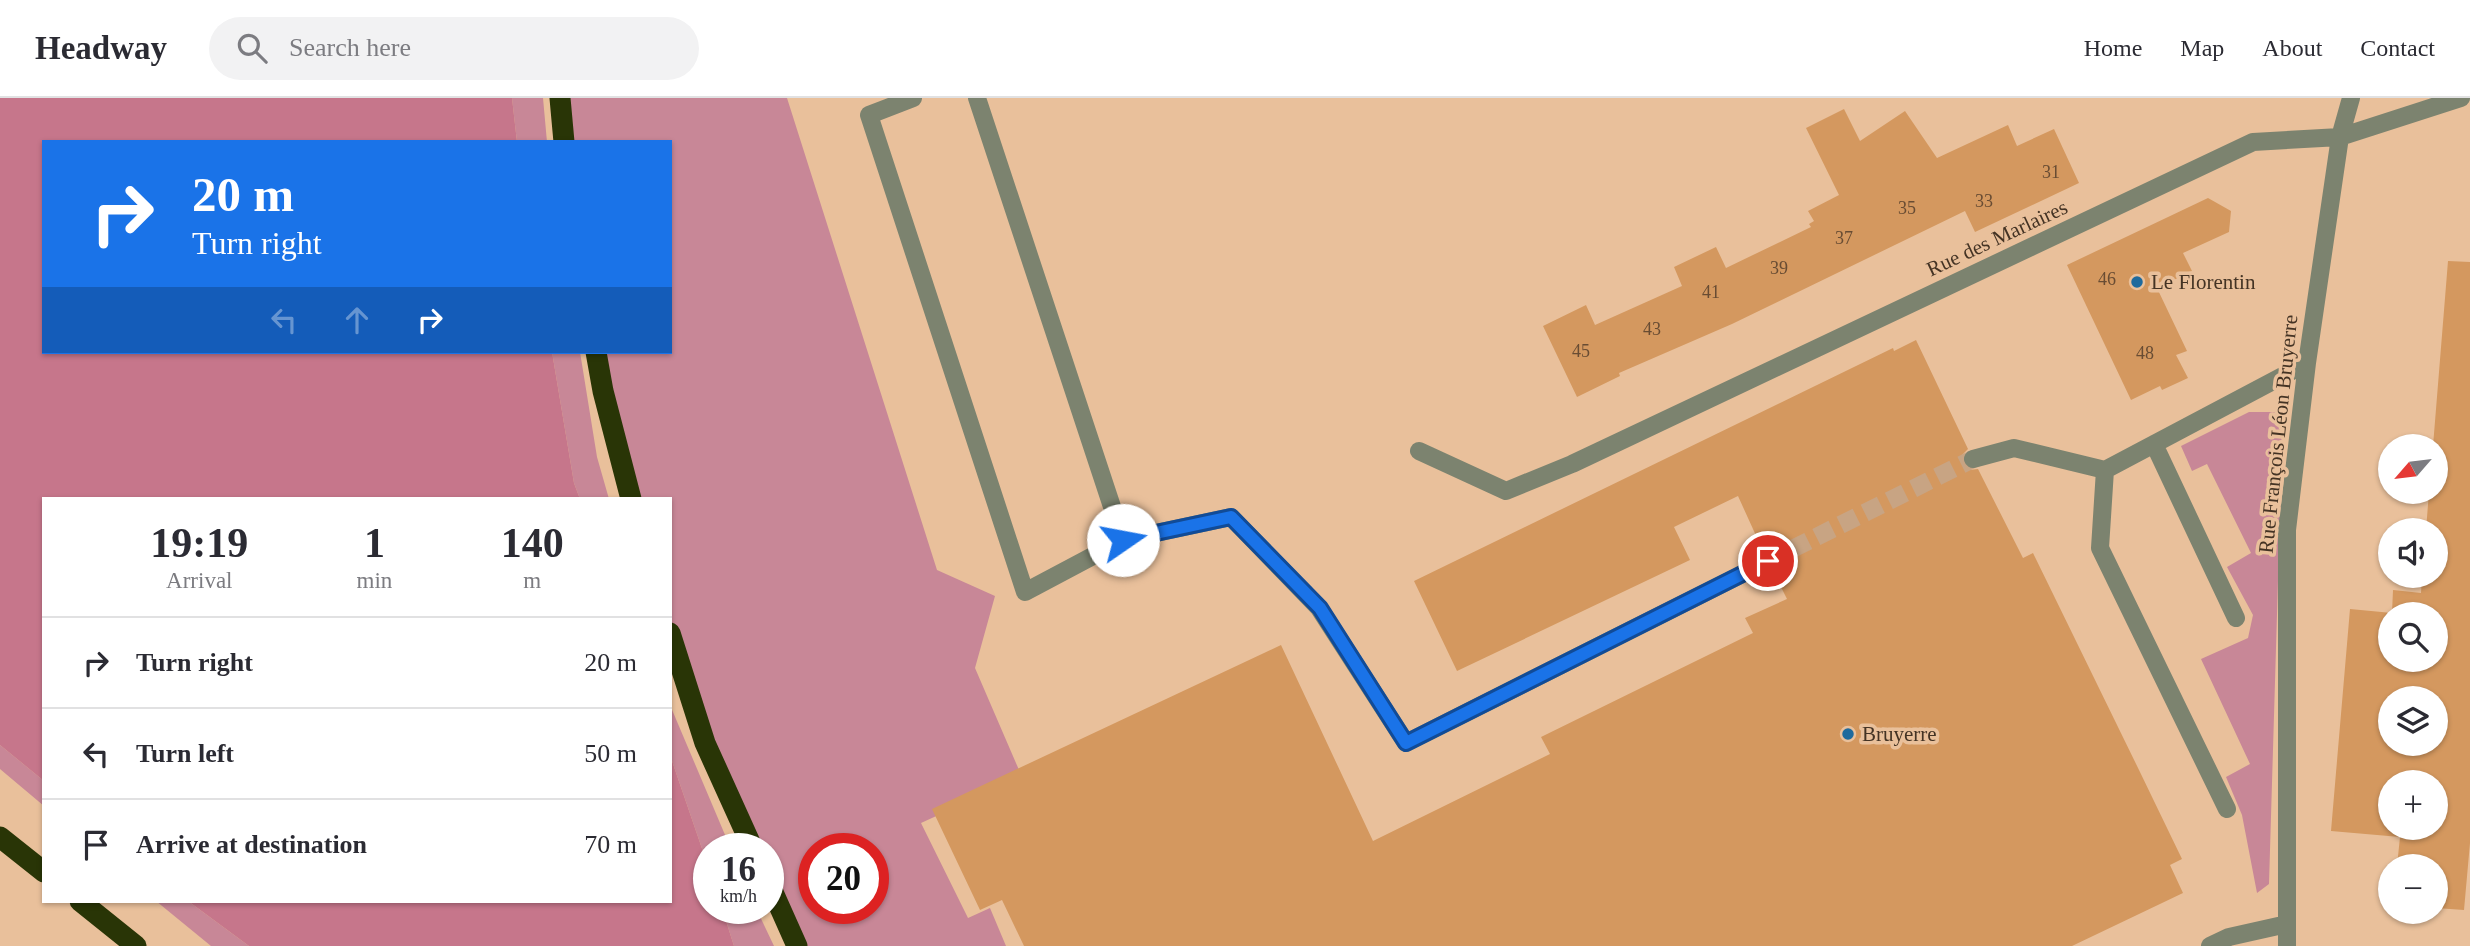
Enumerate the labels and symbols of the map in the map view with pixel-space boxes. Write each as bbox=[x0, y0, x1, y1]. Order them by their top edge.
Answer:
house number: 31 bbox=[2042, 162, 2060, 182]
house number: 33 bbox=[1975, 191, 1993, 211]
street label: Rue des Marlaires bbox=[1923, 195, 2071, 281]
house number: 35 bbox=[1898, 198, 1916, 218]
house number: 37 bbox=[1835, 228, 1853, 248]
house number: 39 bbox=[1770, 258, 1788, 278]
house number: 46 bbox=[2098, 269, 2116, 289]
place label: Le Florentin bbox=[2151, 270, 2256, 294]
marker: Le Florentin bbox=[2129, 274, 2145, 290]
house number: 41 bbox=[1702, 282, 1720, 302]
street label: Rue François Léon Bruyerre bbox=[2254, 314, 2302, 554]
house number: 43 bbox=[1643, 319, 1661, 339]
house number: 45 bbox=[1572, 341, 1590, 361]
house number: 48 bbox=[2136, 343, 2154, 363]
north arrow bbox=[2378, 434, 2448, 504]
position arrow bbox=[1086, 503, 1160, 577]
pin bbox=[1738, 531, 1798, 591]
place label: Bruyerre bbox=[1862, 722, 1937, 746]
marker: Bruyerre bbox=[1840, 726, 1856, 742]
speed limit sign: 20 bbox=[798, 833, 889, 924]

